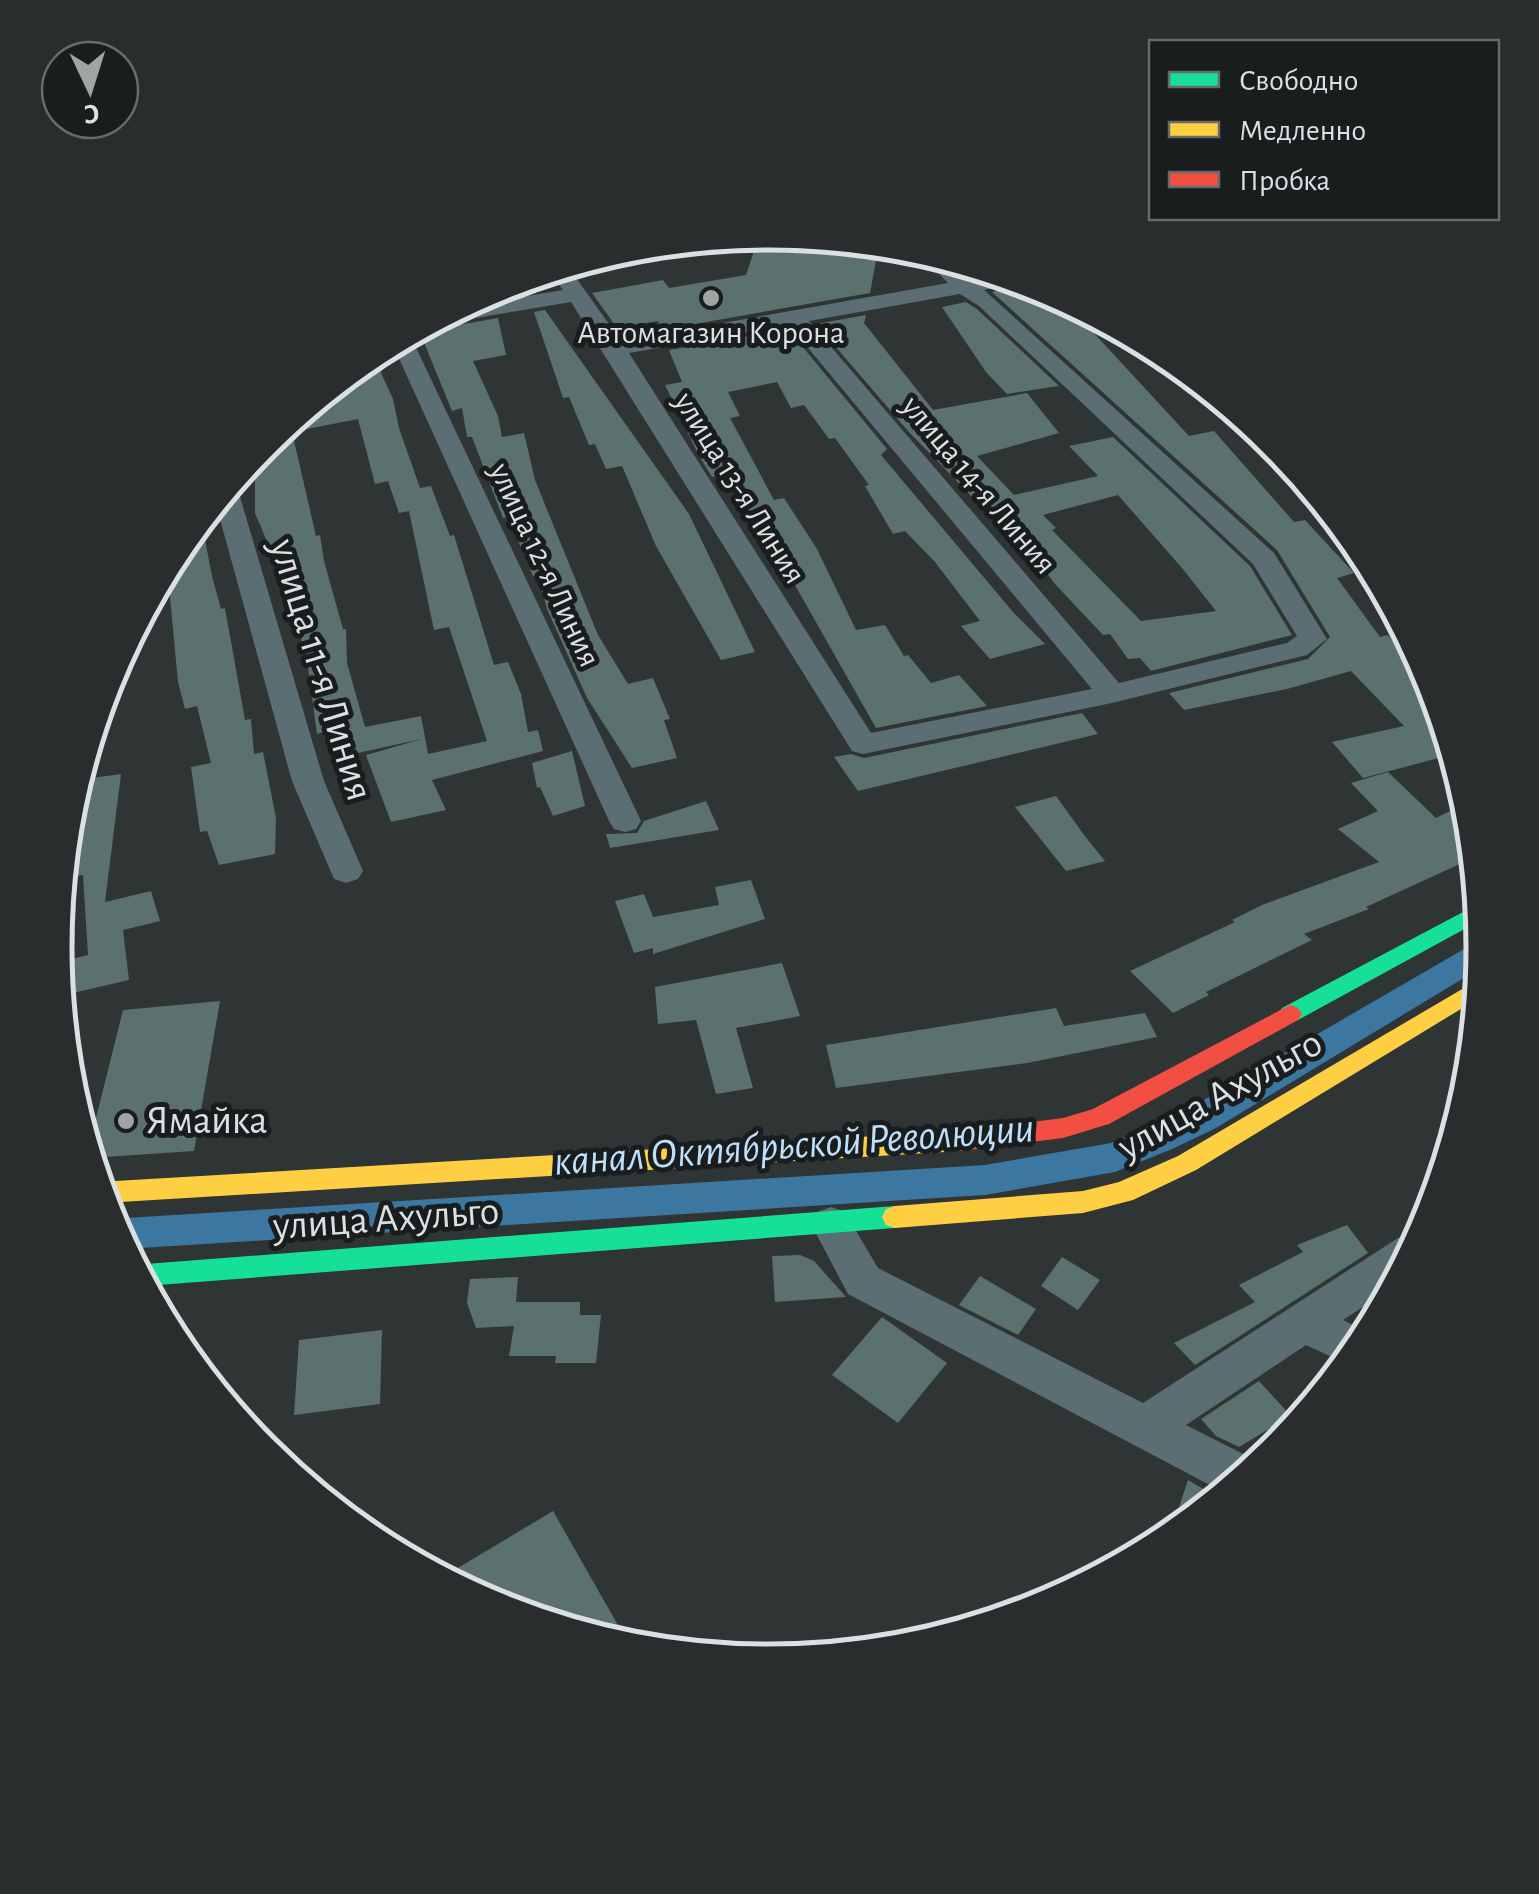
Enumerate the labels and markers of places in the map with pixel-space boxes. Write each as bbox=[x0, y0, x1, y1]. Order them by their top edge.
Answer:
marker: Автомагазин Корона bbox=[700, 287, 722, 309]
place label: Автомагазин Корона bbox=[577, 317, 845, 349]
place label: Ямайка bbox=[146, 1101, 268, 1141]
marker: Ямайка bbox=[115, 1110, 137, 1132]

